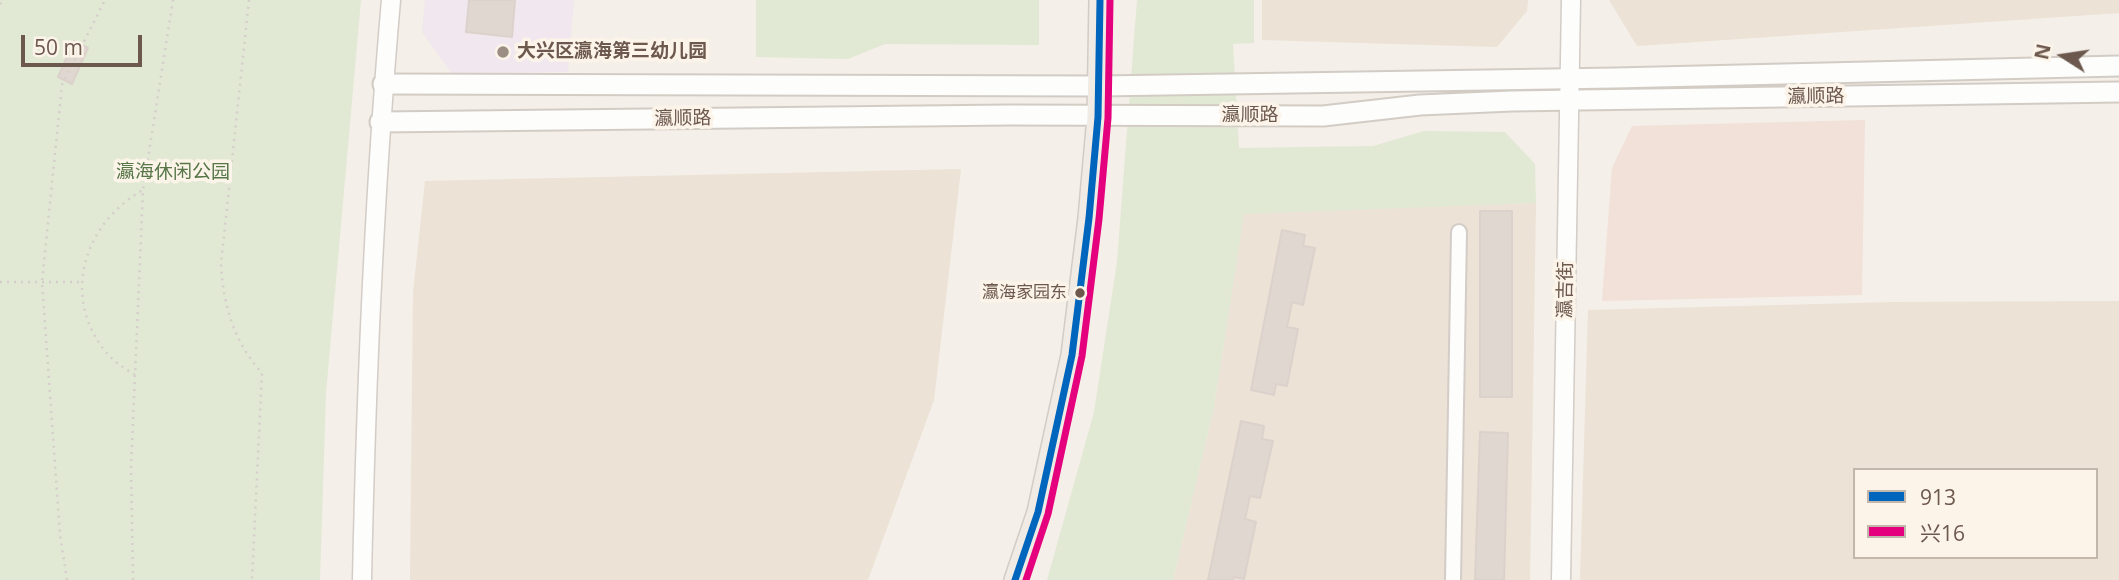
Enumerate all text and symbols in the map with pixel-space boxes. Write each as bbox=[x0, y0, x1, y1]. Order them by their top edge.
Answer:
scale bar bbox=[24, 21, 145, 65]
north arrow bbox=[2028, 21, 2098, 91]
text: 50 m bbox=[34, 33, 83, 61]
place label: 大兴区瀛海第三幼儿园 bbox=[517, 41, 707, 63]
text: N bbox=[2028, 41, 2057, 62]
marker: 大兴区瀛海第三幼儿园 bbox=[495, 44, 511, 60]
street label: 瀛顺路 bbox=[1787, 85, 1845, 109]
street label: 瀛顺路 bbox=[1222, 105, 1278, 127]
street label: 瀛顺路 bbox=[654, 107, 712, 131]
park label: 瀛海休闲公园 bbox=[116, 162, 230, 184]
street label: 瀛吉街 bbox=[1554, 261, 1578, 319]
place label: 瀛海家园东 bbox=[982, 283, 1067, 303]
marker: 瀛海家园东 bbox=[1073, 286, 1087, 300]
legend bbox=[1853, 468, 2098, 559]
text: 913 bbox=[1920, 483, 1956, 511]
text: 兴16 bbox=[1920, 519, 1965, 547]

